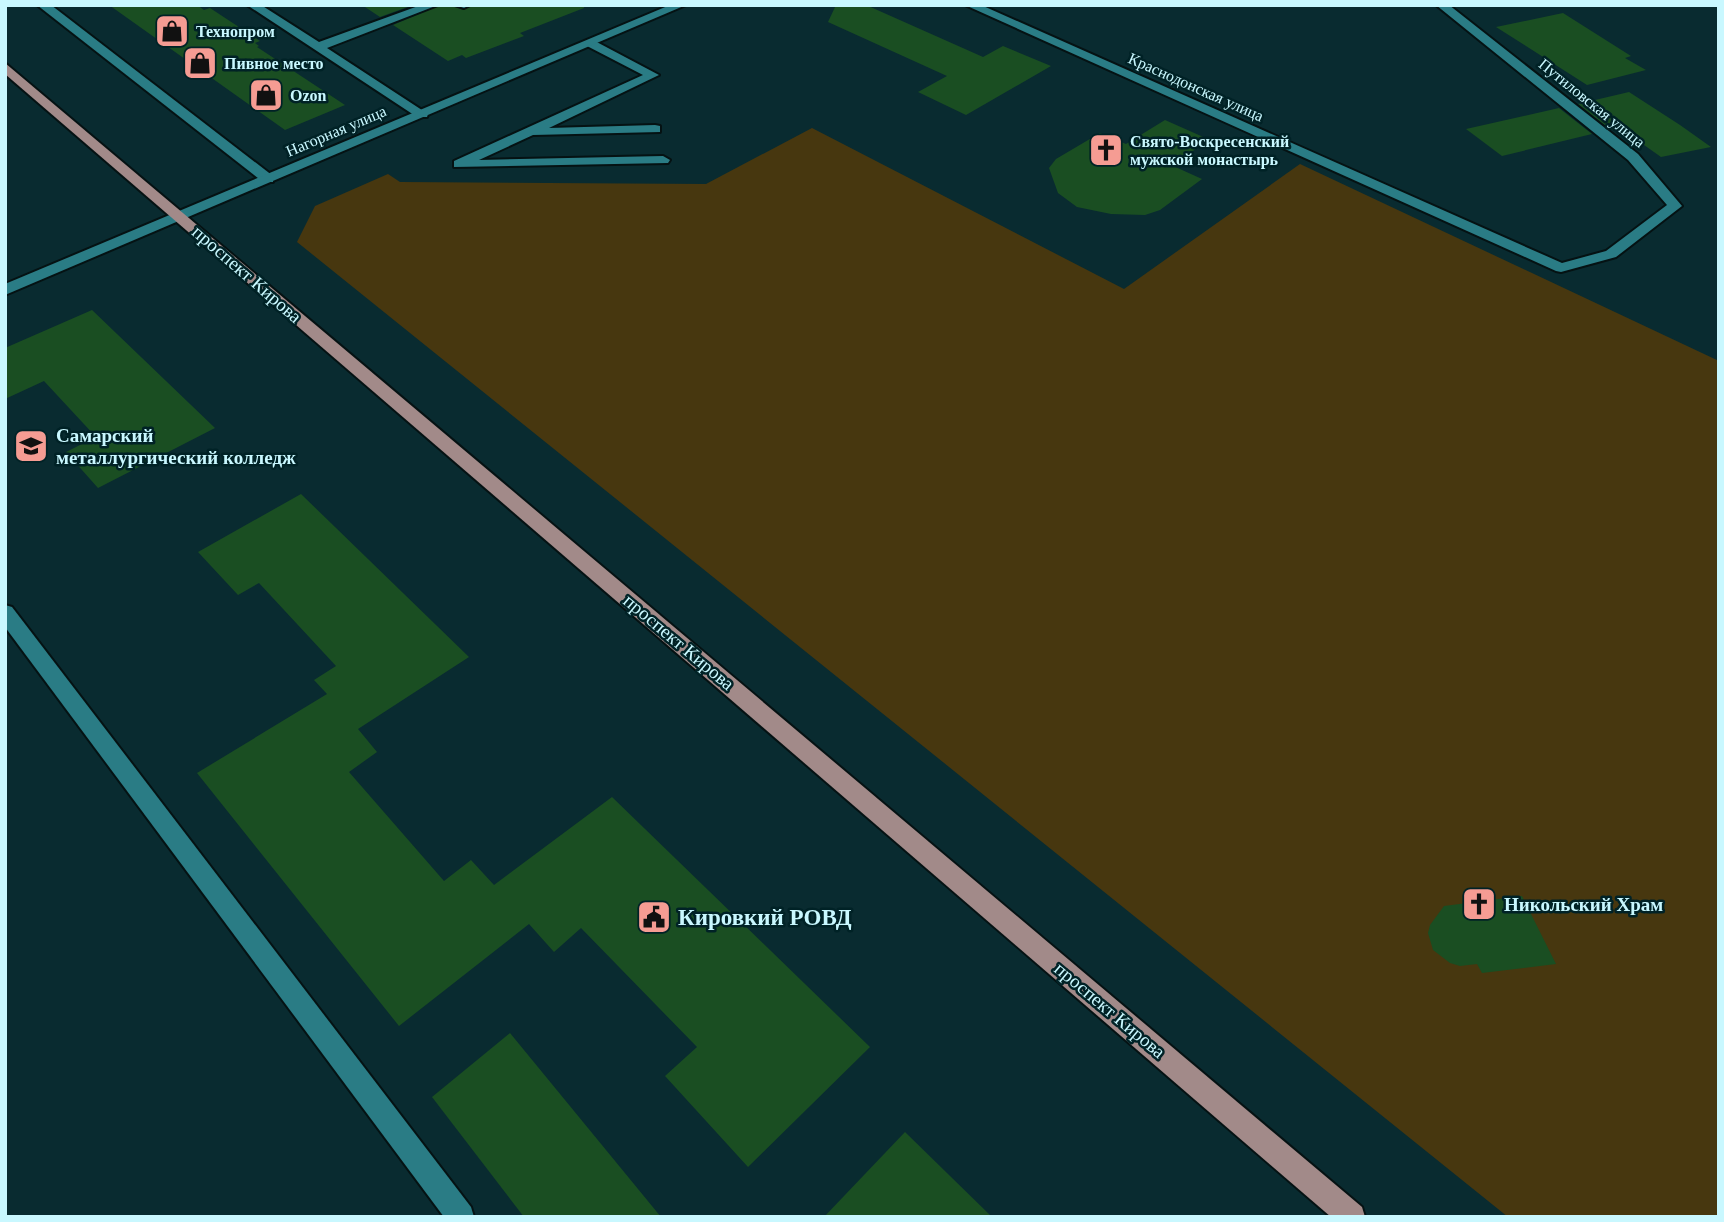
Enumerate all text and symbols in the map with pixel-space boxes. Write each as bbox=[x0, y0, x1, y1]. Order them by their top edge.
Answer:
shop icon: Технопром bbox=[153, 12, 191, 50]
place label: Технопром bbox=[196, 23, 275, 41]
shop icon: Пивное место bbox=[181, 44, 219, 82]
street label: Краснодонская улица bbox=[1125, 49, 1266, 125]
place label: Пивное место bbox=[224, 55, 324, 72]
street label: Путиловская улица bbox=[1535, 55, 1648, 152]
shop icon: Ozon bbox=[247, 76, 285, 114]
place label: Ozon bbox=[290, 87, 327, 104]
street label: Нагорная улица bbox=[283, 102, 389, 161]
church icon: Свято-Воскресенский мужской монастырь bbox=[1087, 131, 1125, 169]
place label: Свято-Воскресенский мужской монастырь bbox=[1130, 133, 1289, 169]
street label: проспект Кирова bbox=[188, 221, 306, 327]
place label: Самарский металлургический колледж bbox=[56, 425, 296, 468]
school or university icon: Самарский металлургический колледж bbox=[12, 427, 50, 465]
street label: проспект Кирова bbox=[620, 590, 739, 695]
church icon: Никольский Храм bbox=[1460, 885, 1498, 923]
place label: Никольский Храм bbox=[1504, 894, 1663, 915]
public building icon: Кировкий РОВД bbox=[635, 898, 673, 936]
place label: Кировкий РОВД bbox=[678, 905, 852, 930]
street label: проспект Кирова bbox=[1051, 958, 1170, 1063]

